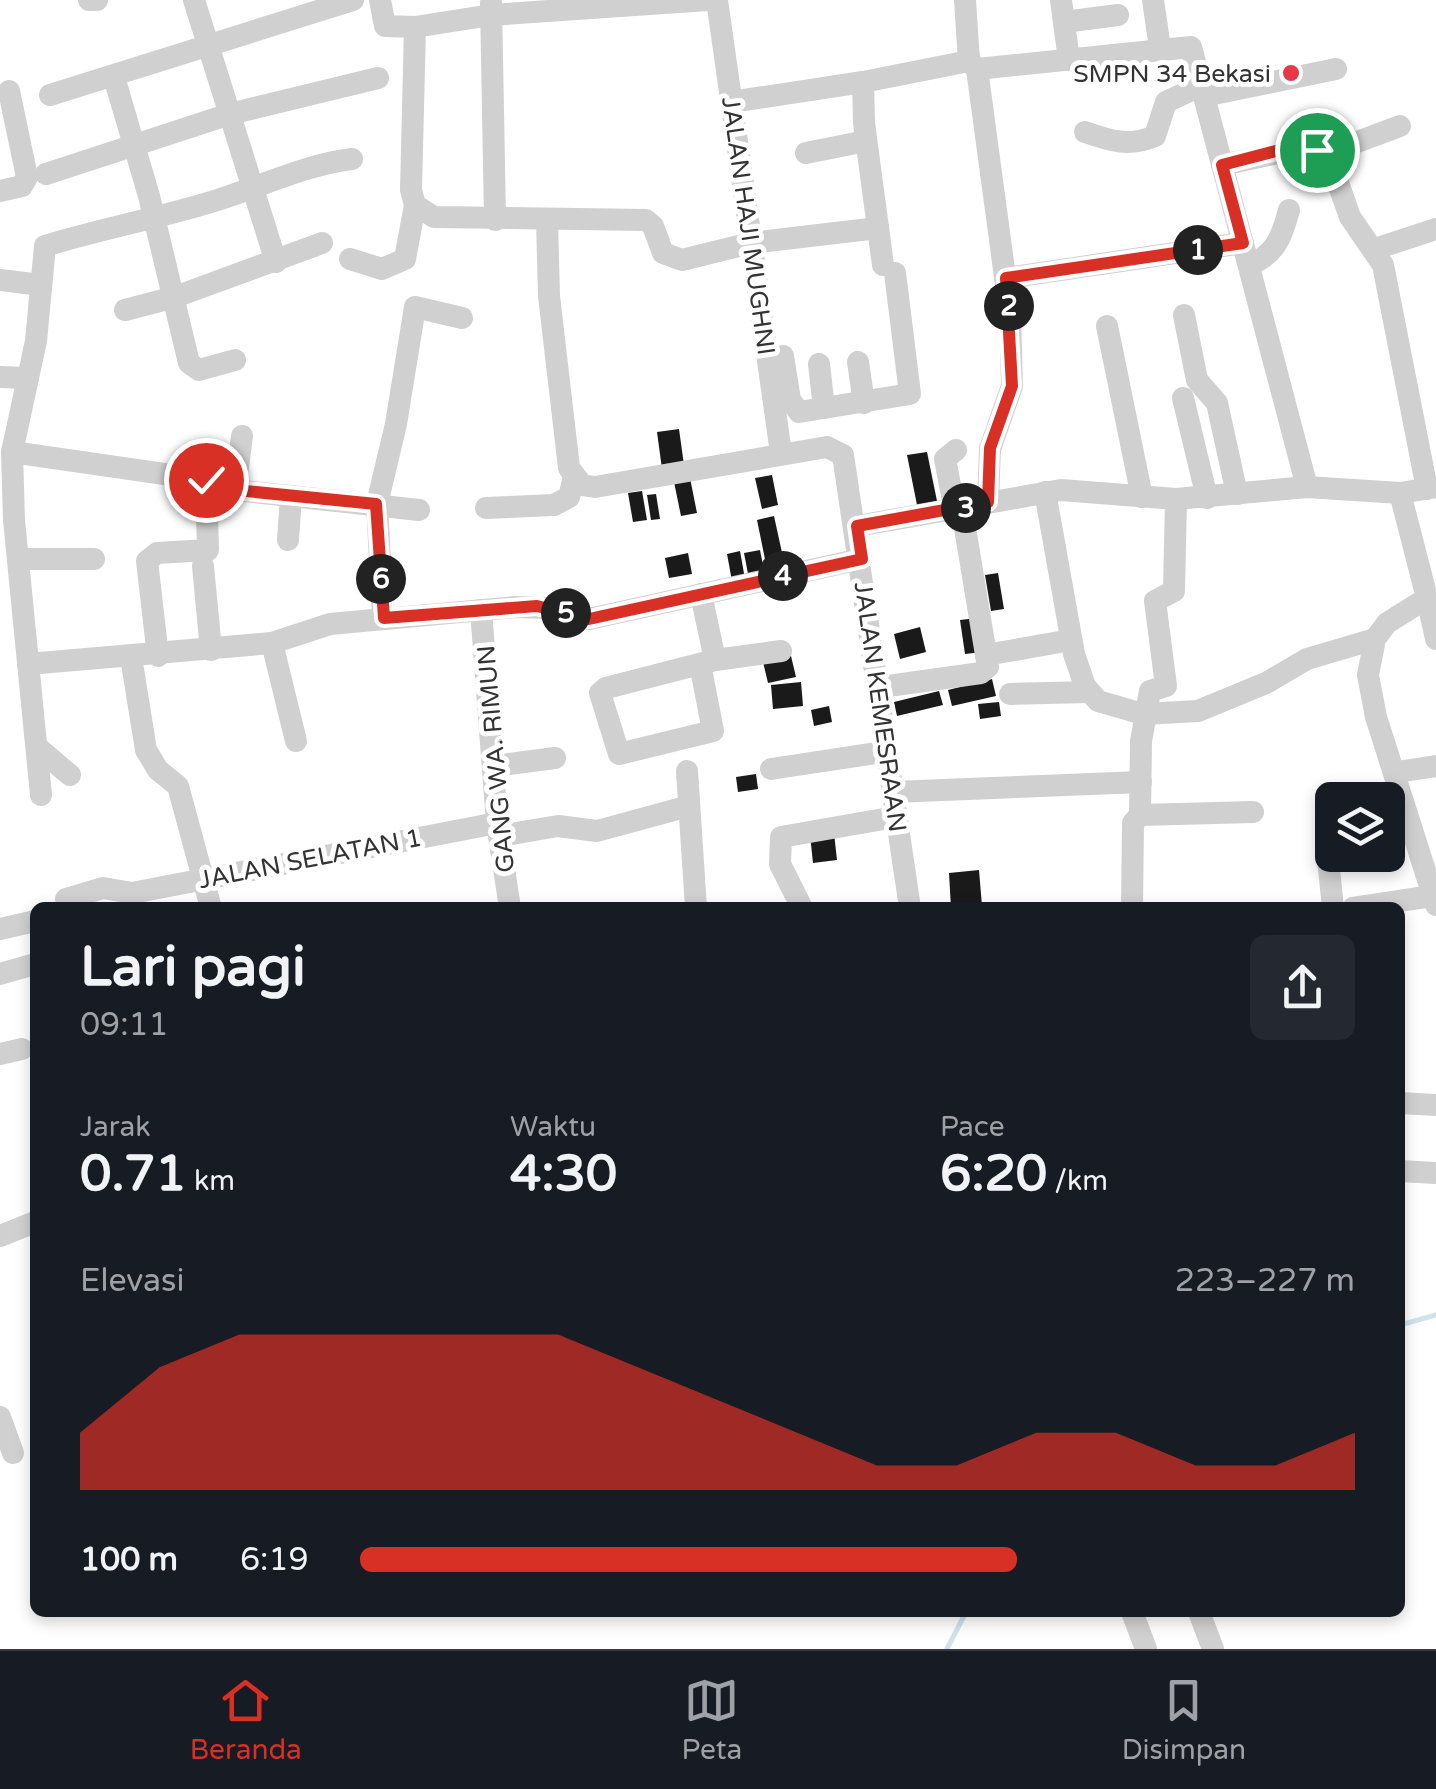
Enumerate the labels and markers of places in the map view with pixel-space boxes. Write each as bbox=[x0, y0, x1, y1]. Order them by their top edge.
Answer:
place label: SMPN 34 Bekasi bbox=[1073, 59, 1271, 89]
marker: SMPN 34 Bekasi bbox=[1280, 62, 1302, 84]
pin bbox=[1275, 108, 1360, 193]
pin: 1 bbox=[1173, 225, 1223, 275]
pin: 2 bbox=[984, 281, 1034, 331]
pin bbox=[164, 438, 249, 523]
pin: 3 bbox=[941, 483, 991, 533]
pin: 4 bbox=[758, 551, 808, 601]
pin: 6 bbox=[356, 554, 406, 604]
pin: 5 bbox=[541, 588, 591, 638]

